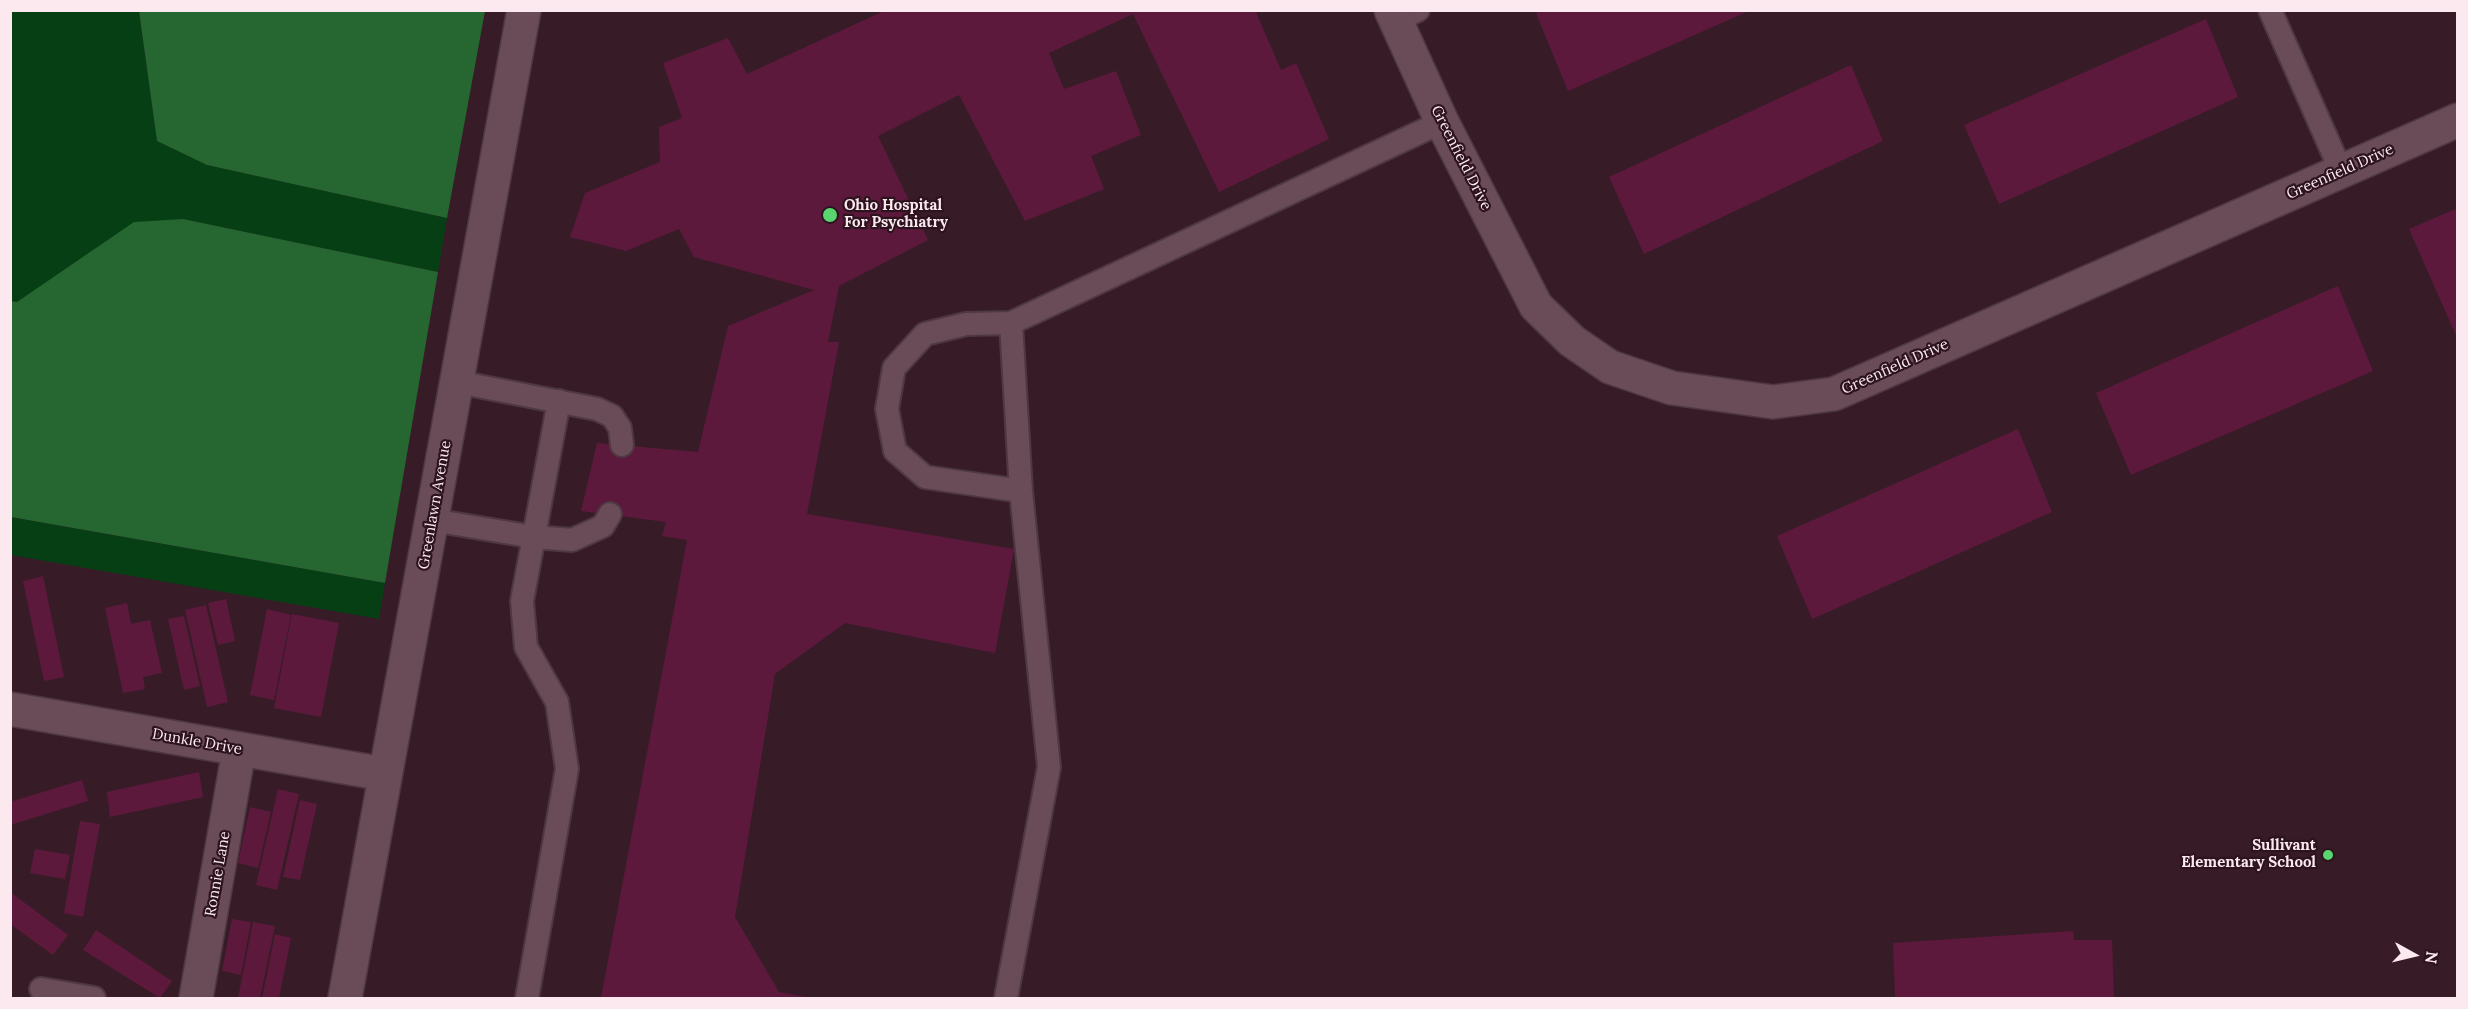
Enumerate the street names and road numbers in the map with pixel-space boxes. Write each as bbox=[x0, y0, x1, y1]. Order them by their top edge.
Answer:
street label: Greenfield Drive bbox=[1427, 103, 1495, 213]
street label: Greenfield Drive bbox=[2284, 140, 2396, 204]
street label: Greenfield Drive bbox=[1839, 335, 1951, 399]
street label: Greenlawn Avenue bbox=[415, 439, 455, 571]
street label: Dunkle Drive bbox=[151, 725, 243, 759]
street label: Ronnie Lane bbox=[202, 830, 234, 918]

